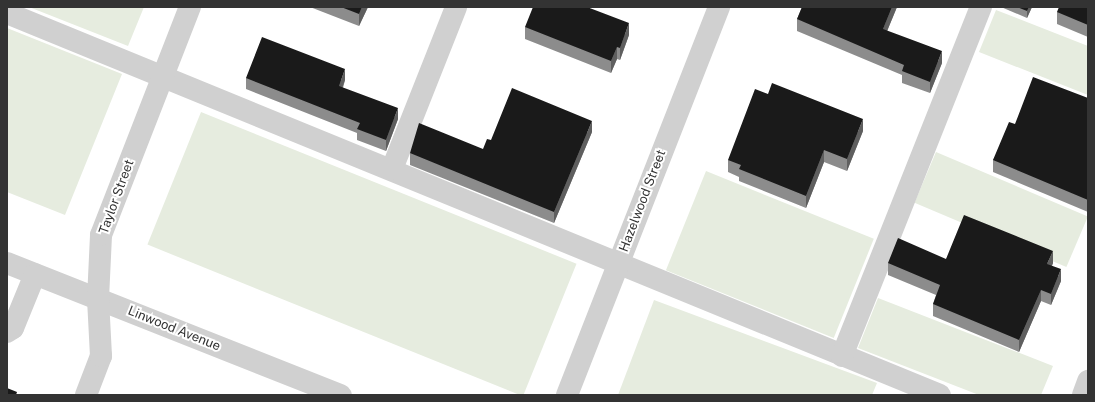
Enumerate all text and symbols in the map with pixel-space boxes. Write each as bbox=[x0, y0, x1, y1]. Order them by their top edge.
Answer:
street label: Hazelwood Street bbox=[616, 148, 670, 254]
street label: Taylor Street bbox=[96, 158, 138, 236]
street label: Linwood Avenue bbox=[125, 303, 223, 355]

